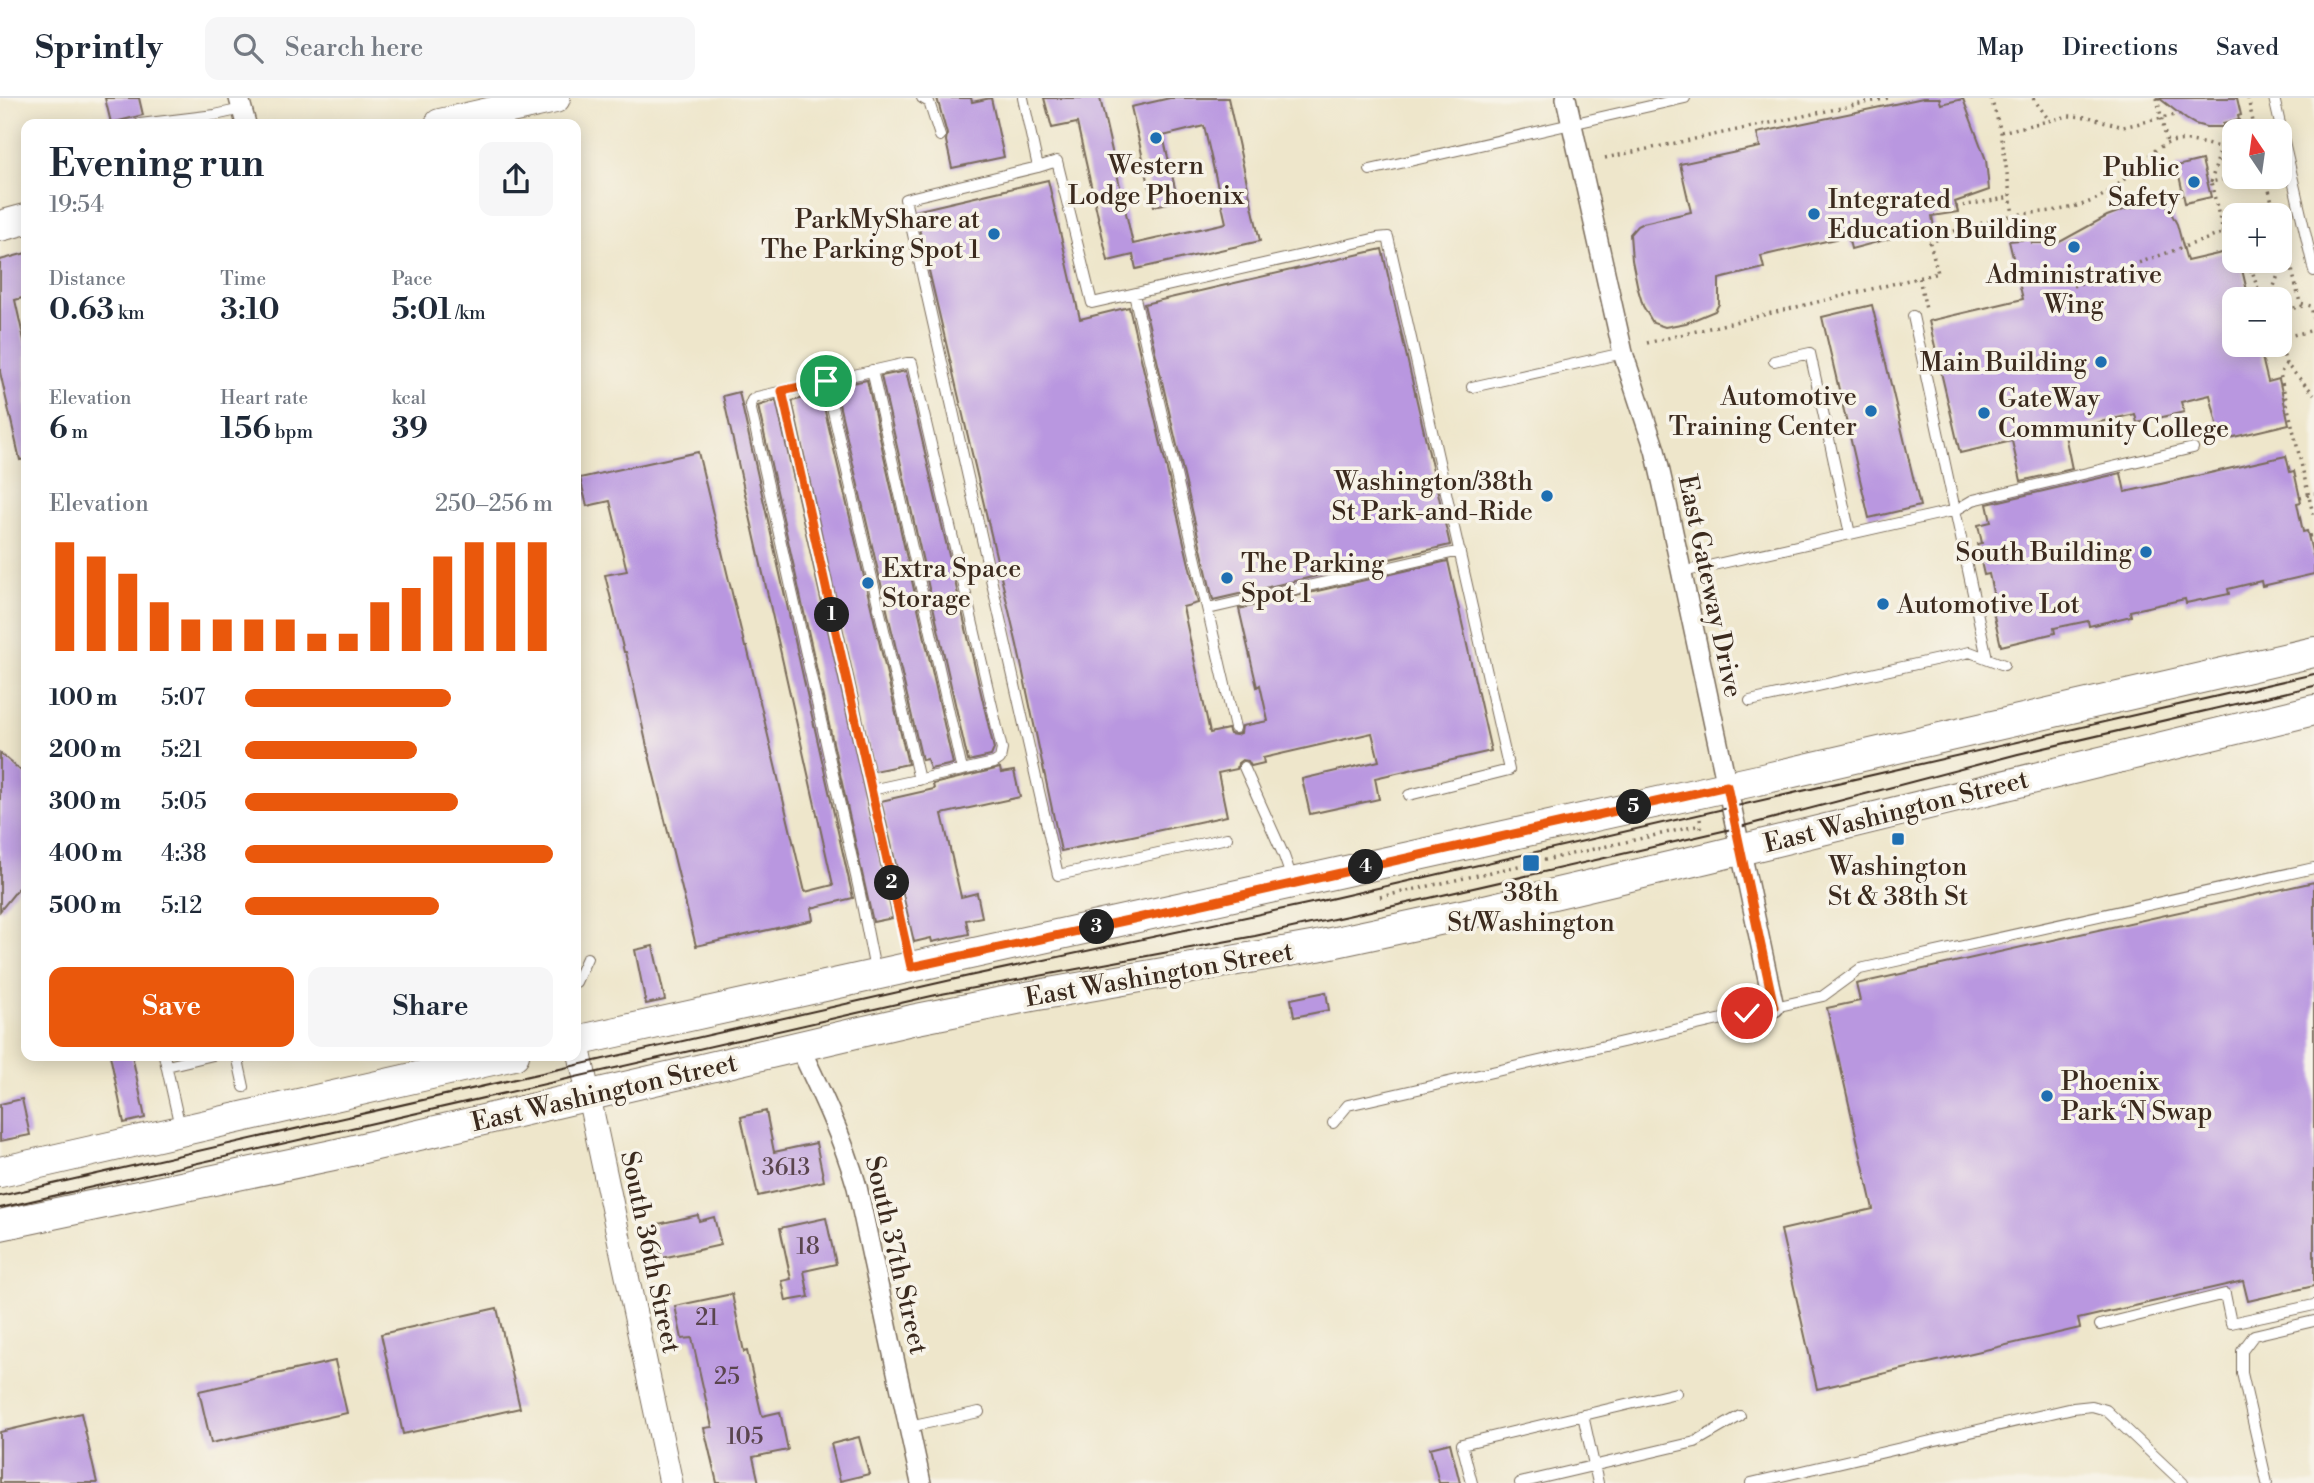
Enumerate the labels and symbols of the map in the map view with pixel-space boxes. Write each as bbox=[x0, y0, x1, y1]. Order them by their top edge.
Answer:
north arrow bbox=[2222, 119, 2292, 189]
marker: Western Lodge Phoenix bbox=[1148, 130, 1164, 146]
place label: Western Lodge Phoenix bbox=[1068, 150, 1245, 212]
place label: Public Safety bbox=[2103, 152, 2180, 214]
marker: Public Safety bbox=[2186, 174, 2202, 190]
place label: Integrated Education Building bbox=[1828, 184, 2057, 246]
place label: ParkMyShare at The Parking Spot 1 bbox=[761, 204, 980, 266]
marker: Integrated Education Building bbox=[1806, 206, 1822, 222]
marker: ParkMyShare at The Parking Spot 1 bbox=[986, 226, 1002, 242]
marker: Administrative Wing bbox=[2066, 239, 2082, 255]
place label: Administrative Wing bbox=[1985, 259, 2162, 321]
place label: Main Building bbox=[1920, 347, 2088, 379]
pin bbox=[796, 351, 856, 411]
marker: Main Building bbox=[2093, 354, 2109, 370]
place label: Automotive Training Center bbox=[1669, 381, 1857, 443]
place label: GateWay Community College bbox=[1998, 383, 2229, 445]
marker: Automotive Training Center bbox=[1863, 403, 1879, 419]
marker: GateWay Community College bbox=[1976, 405, 1992, 421]
place label: Washington/38th St Park-and-Ride bbox=[1332, 466, 1533, 528]
street label: East Gateway Drive bbox=[1671, 472, 1749, 701]
marker: Washington/38th St Park-and-Ride bbox=[1539, 488, 1555, 504]
place label: South Building bbox=[1956, 537, 2133, 569]
marker: South Building bbox=[2138, 544, 2154, 560]
place label: The Parking Spot 1 bbox=[1241, 548, 1385, 610]
place label: Extra Space Storage bbox=[882, 553, 1021, 615]
marker: The Parking Spot 1 bbox=[1219, 570, 1235, 586]
marker: Extra Space Storage bbox=[860, 575, 876, 591]
place label: Automotive Lot bbox=[1896, 589, 2080, 621]
marker: Automotive Lot bbox=[1875, 596, 1891, 612]
pin: 1 bbox=[814, 598, 850, 632]
street label: East Washington Street bbox=[1761, 764, 2032, 860]
pin: 5 bbox=[1616, 790, 1652, 824]
marker: Washington St & 38th St bbox=[1890, 831, 1906, 847]
pin: 4 bbox=[1348, 850, 1384, 884]
place label: Washington St & 38th St bbox=[1828, 851, 1968, 913]
marker: 38th St/Washington bbox=[1521, 853, 1541, 873]
pin: 2 bbox=[874, 866, 910, 900]
place label: 38th St/Washington bbox=[1447, 877, 1615, 939]
pin: 3 bbox=[1080, 910, 1114, 944]
street label: East Washington Street bbox=[1023, 936, 1296, 1014]
pin bbox=[1717, 983, 1777, 1043]
street label: East Washington Street bbox=[468, 1047, 740, 1139]
place label: Phoenix Park ‘N Swap bbox=[2061, 1066, 2212, 1128]
marker: Phoenix Park ‘N Swap bbox=[2039, 1088, 2055, 1104]
street label: South 36th Street bbox=[613, 1148, 687, 1356]
street label: South 37th Street bbox=[858, 1153, 934, 1358]
house number: 3613 bbox=[762, 1154, 810, 1182]
house number: 18 bbox=[796, 1233, 820, 1261]
house number: 21 bbox=[695, 1304, 719, 1332]
house number: 25 bbox=[714, 1363, 740, 1391]
house number: 105 bbox=[726, 1423, 764, 1451]

